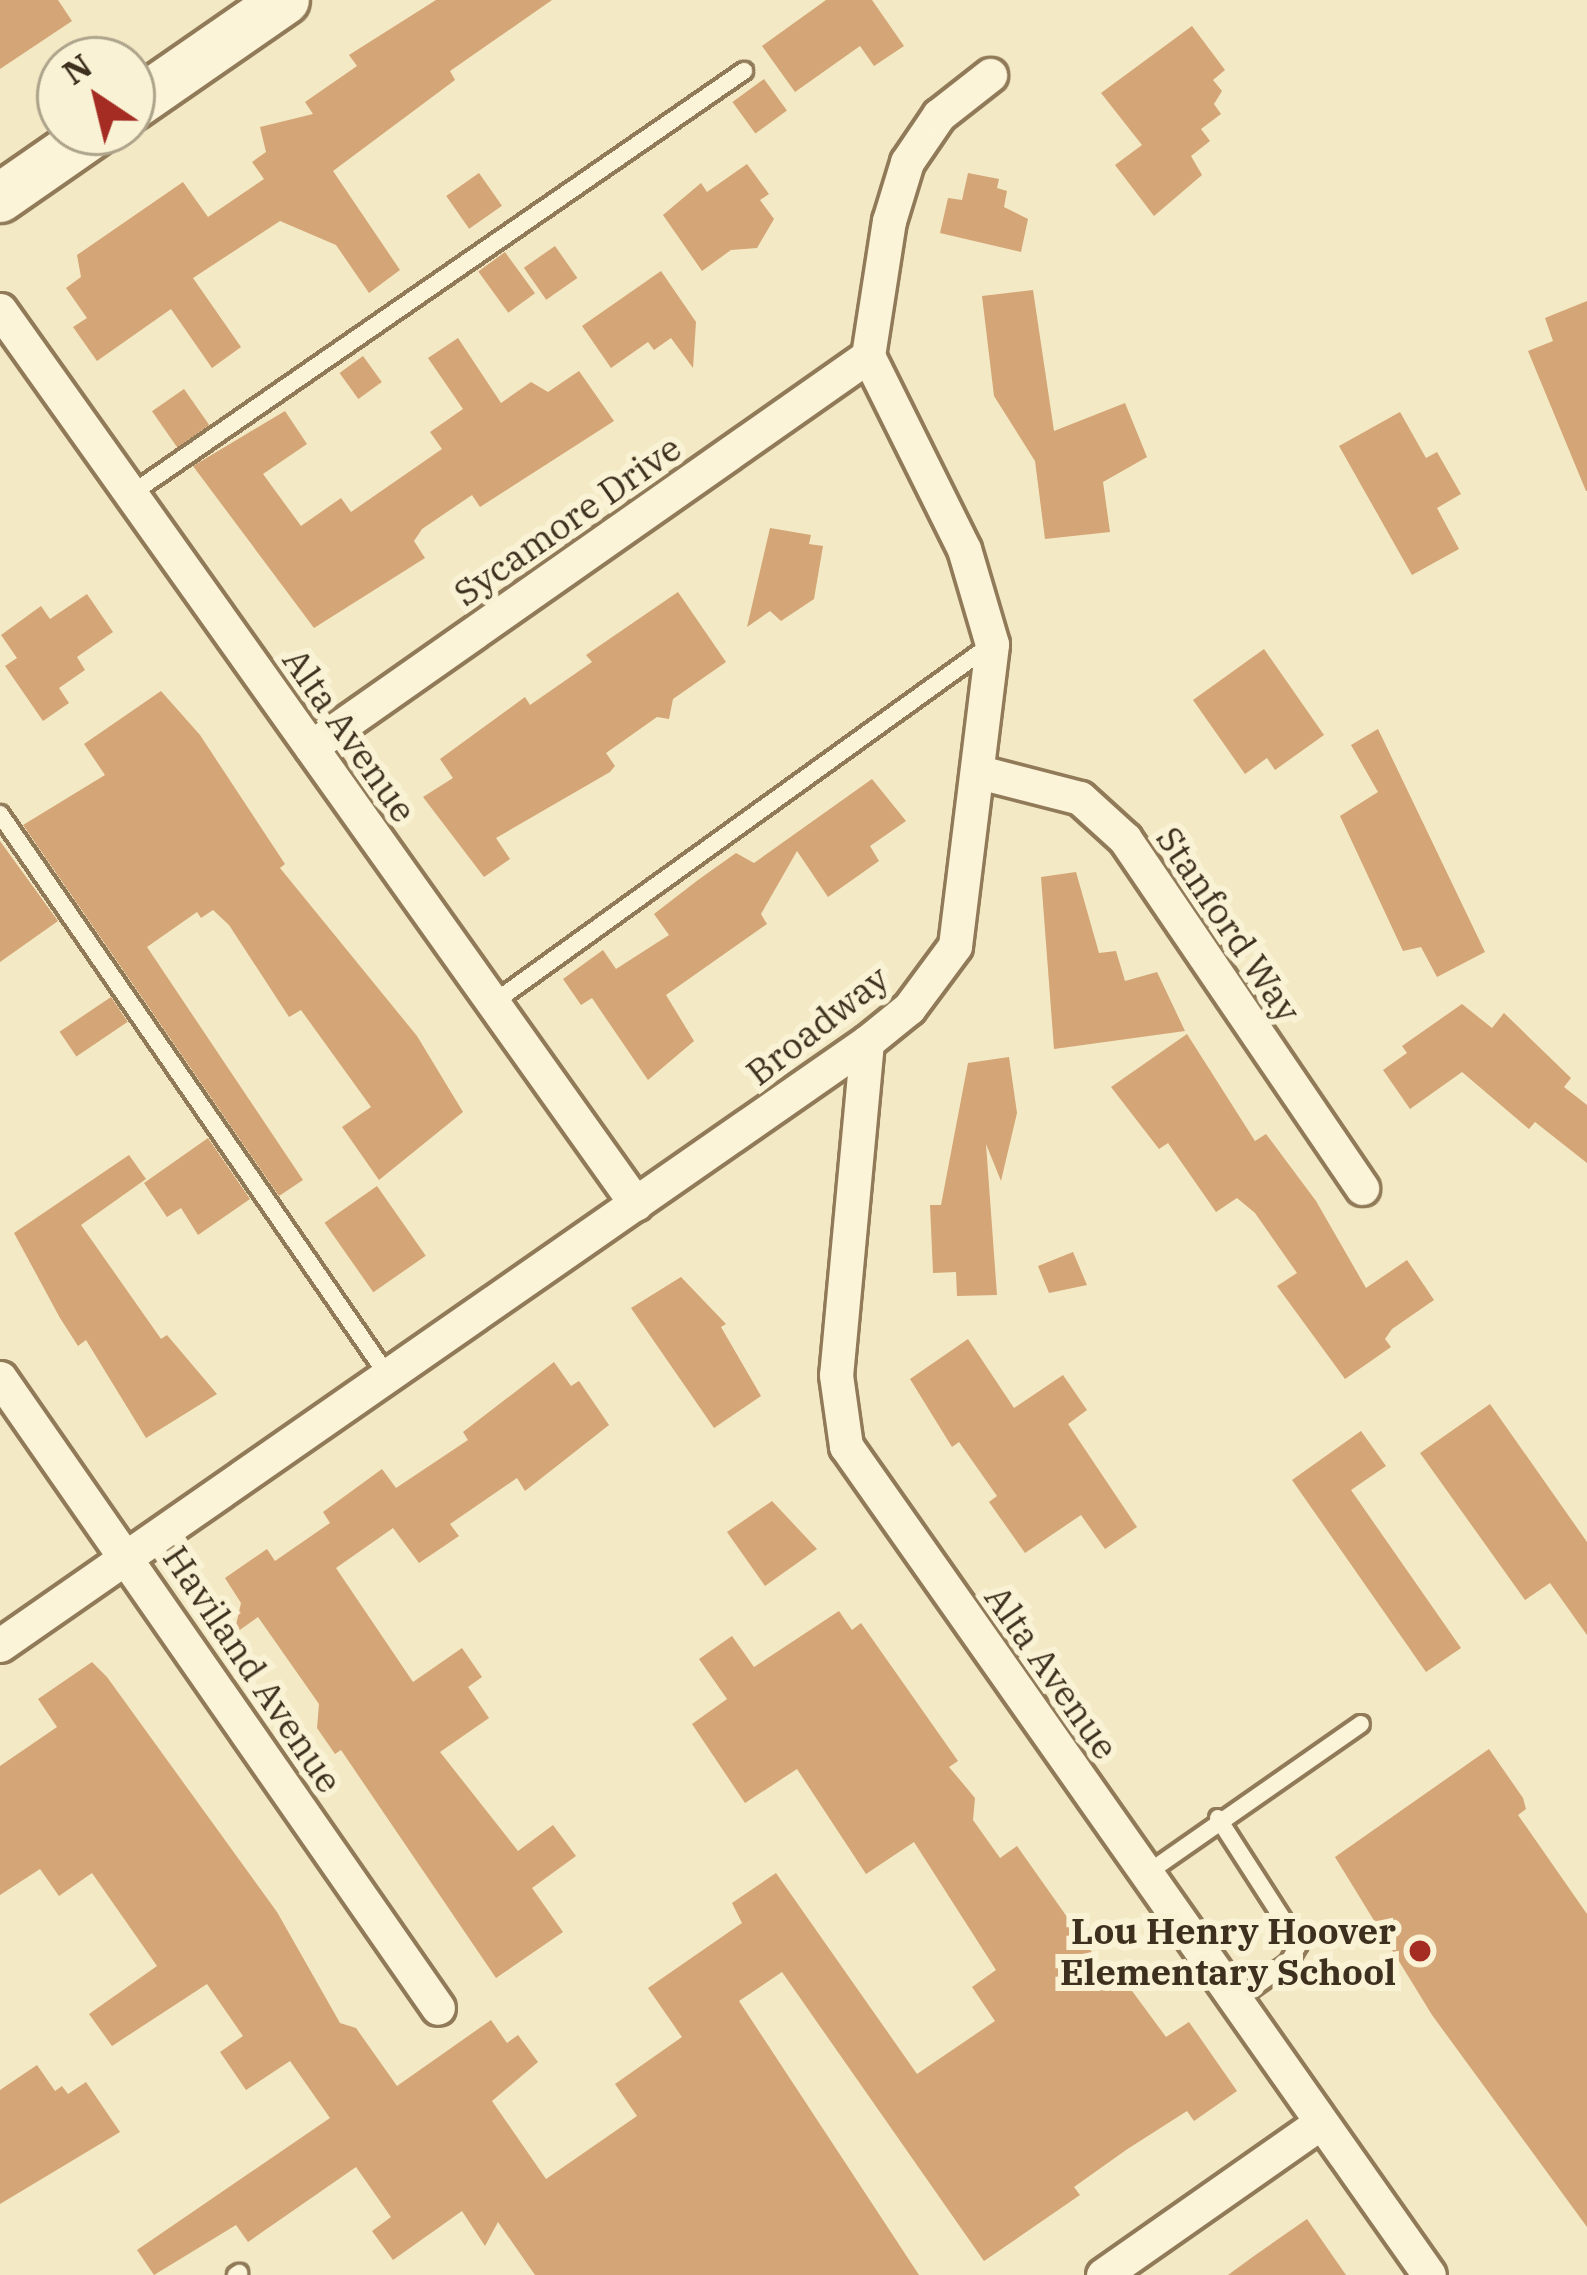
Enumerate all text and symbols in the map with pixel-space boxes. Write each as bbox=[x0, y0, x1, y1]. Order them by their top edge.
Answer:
north arrow bbox=[36, 36, 156, 156]
text: N bbox=[54, 43, 100, 94]
street label: Sycamore Drive bbox=[445, 426, 689, 614]
street label: Alta Avenue bbox=[274, 640, 426, 830]
street label: Stanford Way bbox=[1148, 818, 1310, 1030]
street label: Broadway bbox=[737, 956, 897, 1094]
street label: Haviland Avenue bbox=[154, 1537, 352, 1801]
street label: Alta Avenue bbox=[976, 1577, 1128, 1767]
place label: Lou Henry Hoover Elementary School bbox=[1060, 1908, 1396, 1993]
marker: Lou Henry Hoover Elementary School bbox=[1407, 1938, 1433, 1964]

